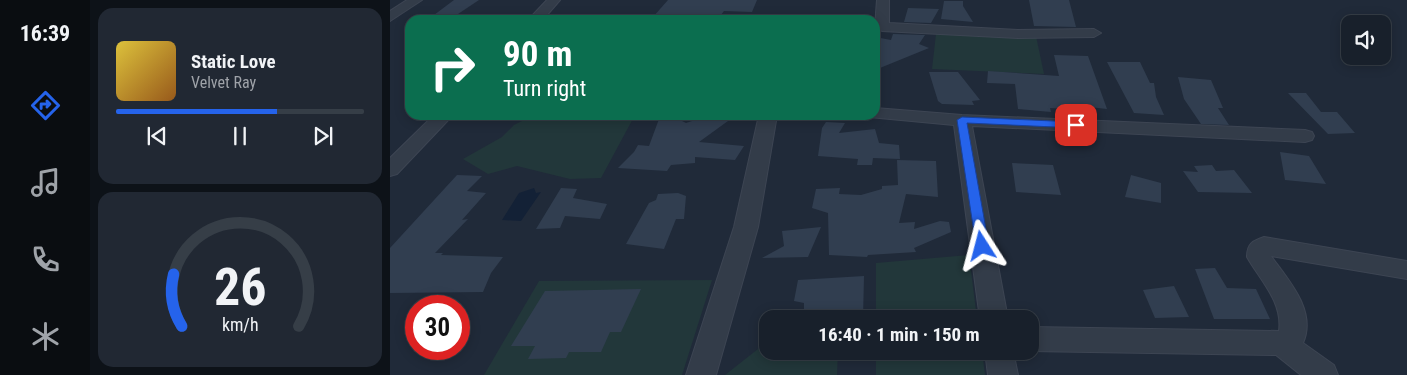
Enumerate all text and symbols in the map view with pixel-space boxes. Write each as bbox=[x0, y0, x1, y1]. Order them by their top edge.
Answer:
map controls bbox=[1341, 15, 1391, 65]
button: sound bbox=[1341, 15, 1391, 65]
text: 16:39 bbox=[20, 21, 70, 46]
text: 90 m bbox=[503, 34, 572, 75]
icon: right bbox=[420, 35, 485, 100]
text: Static Love bbox=[191, 50, 276, 73]
text: Velvet Ray bbox=[191, 73, 256, 92]
text: Turn right bbox=[503, 76, 586, 101]
icon: directions bbox=[28, 88, 63, 123]
pin bbox=[1055, 104, 1097, 146]
icon: arrive bbox=[1062, 111, 1090, 139]
icon: previous bbox=[143, 122, 171, 150]
icon: pause bbox=[226, 122, 254, 150]
icon: next bbox=[309, 122, 337, 150]
icon: music bbox=[28, 165, 63, 200]
position arrow bbox=[955, 219, 1007, 271]
icon: phone bbox=[28, 242, 63, 277]
text: 26 bbox=[214, 257, 266, 318]
speed limit sign: 30 bbox=[405, 295, 470, 360]
text: km/h bbox=[222, 314, 258, 335]
icon: climate bbox=[28, 319, 63, 354]
text: 16:40 · 1 min · 150 m bbox=[818, 323, 980, 346]

